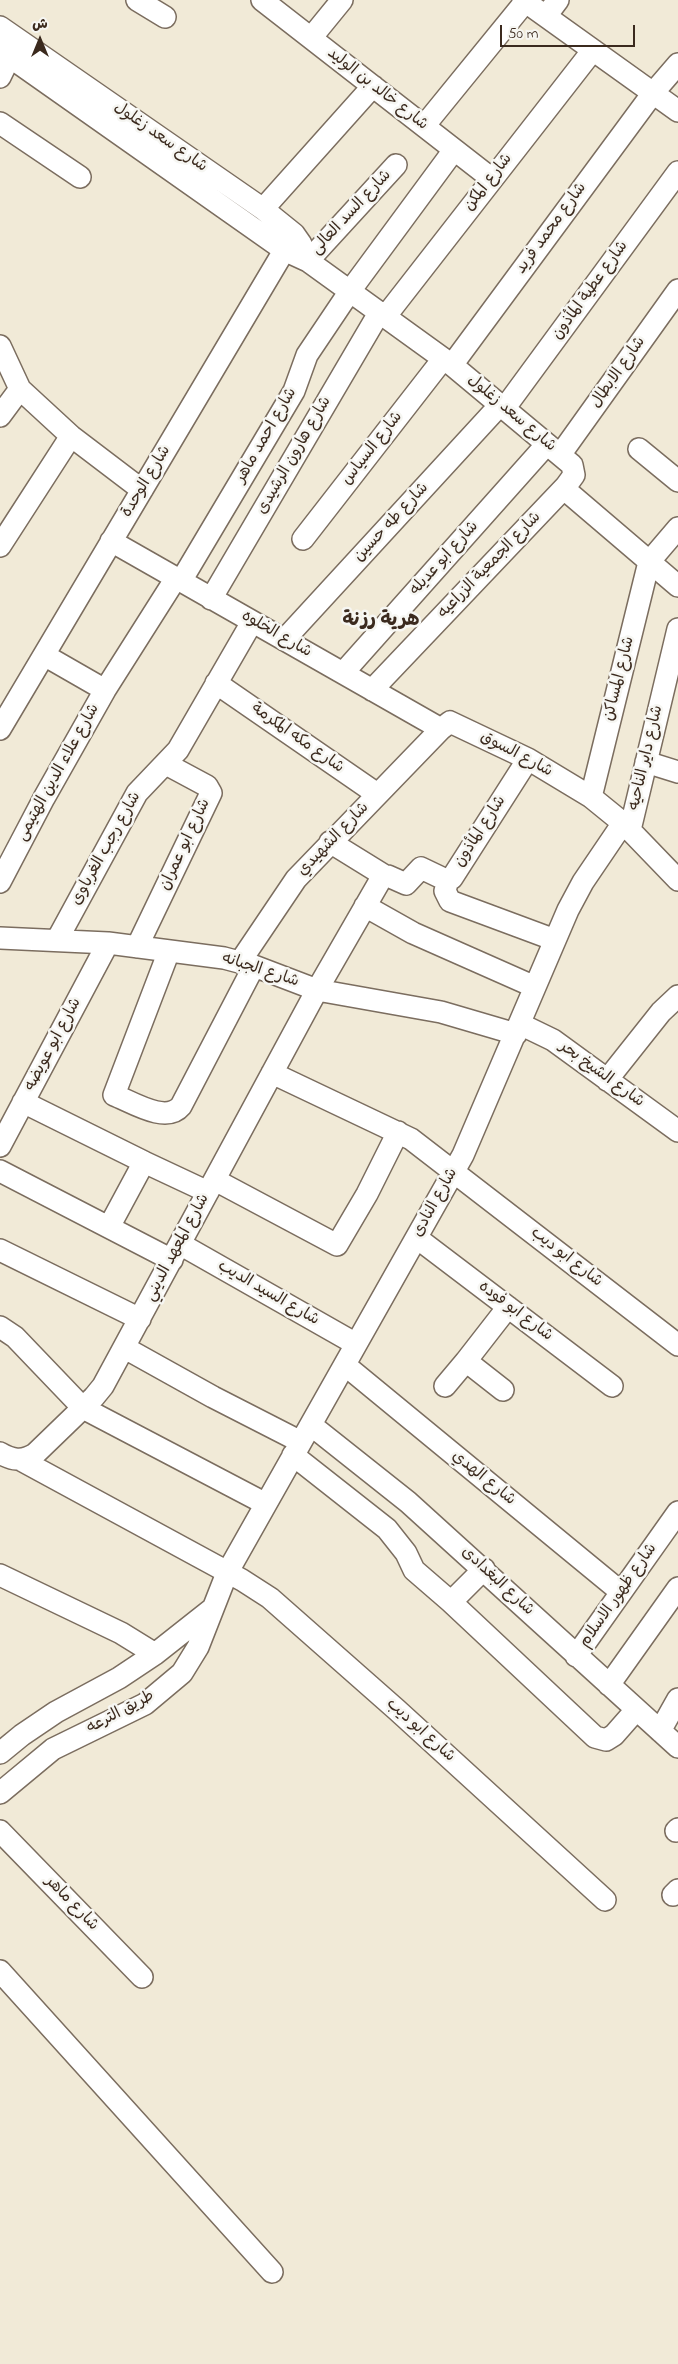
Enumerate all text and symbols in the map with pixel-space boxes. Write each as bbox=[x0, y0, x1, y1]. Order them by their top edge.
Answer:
text: ش bbox=[32, 14, 48, 35]
north arrow bbox=[15, 15, 65, 65]
scale bar bbox=[503, 15, 638, 47]
text: 50 m bbox=[508, 23, 538, 45]
street label: شارع خالد بن الوليد bbox=[323, 45, 431, 135]
street label: شارع سعد زغلول bbox=[109, 99, 211, 177]
street label: شارع المكن bbox=[461, 150, 517, 216]
street label: شارع السد العالى bbox=[308, 167, 396, 259]
street label: شارع محمد فريد bbox=[512, 180, 592, 278]
street label: شارع عطية المأذون bbox=[549, 238, 633, 344]
street label: شارع الابطال bbox=[587, 334, 651, 412]
street label: شارع سعد زغلول bbox=[463, 371, 559, 457]
street label: شارع احمد ماهر bbox=[232, 385, 302, 487]
street label: شارع هارون الرشيدى bbox=[253, 394, 337, 518]
street label: شارع السياس bbox=[338, 409, 408, 489]
street label: شارع الوحدة bbox=[118, 443, 176, 521]
street label: شارع طه حسين bbox=[350, 479, 434, 567]
street label: شارع الجمعية الزراعيه bbox=[434, 509, 546, 623]
street label: شارع ابو عديله bbox=[407, 518, 483, 600]
street label: شارع الخلوه bbox=[237, 607, 315, 663]
district label: هرية رزنة bbox=[342, 611, 420, 633]
street label: شارع المساكن bbox=[600, 635, 640, 723]
street label: شارع مكه المكرمة bbox=[247, 700, 347, 778]
street label: شارع علاء الدين الهتيمى bbox=[13, 701, 105, 845]
street label: شارع داير الناحيه bbox=[626, 704, 668, 812]
street label: شارع السوق bbox=[476, 728, 556, 782]
street label: شارع رجب الغرباوى bbox=[68, 789, 146, 909]
street label: شارع المأذون bbox=[451, 793, 511, 871]
street label: شارع ابو عمران bbox=[156, 796, 216, 894]
street label: شارع الشهيدي bbox=[294, 799, 374, 881]
street label: شارع الجبانه bbox=[219, 949, 301, 993]
street label: شارع ابو عويضه bbox=[21, 995, 87, 1095]
street label: شارع الشيخ بحر bbox=[555, 1038, 647, 1112]
street label: شارع النادى bbox=[409, 1165, 463, 1241]
street label: شارع المعهد الديني bbox=[142, 1191, 214, 1305]
street label: شارع ابو ديب bbox=[526, 1224, 606, 1292]
street label: شارع السيد الديب bbox=[214, 1257, 322, 1331]
street label: شارع ابو فوده bbox=[474, 1278, 556, 1346]
street label: شارع الهدي bbox=[447, 1447, 519, 1511]
street label: شارع ظهور الاسلام bbox=[576, 1540, 662, 1652]
street label: شارع البغدادى bbox=[457, 1543, 537, 1621]
street label: طريق الترعه bbox=[84, 1687, 158, 1739]
street label: شارع ابو ديب bbox=[382, 1695, 458, 1767]
street label: شارع ماهر bbox=[40, 1872, 102, 1936]

